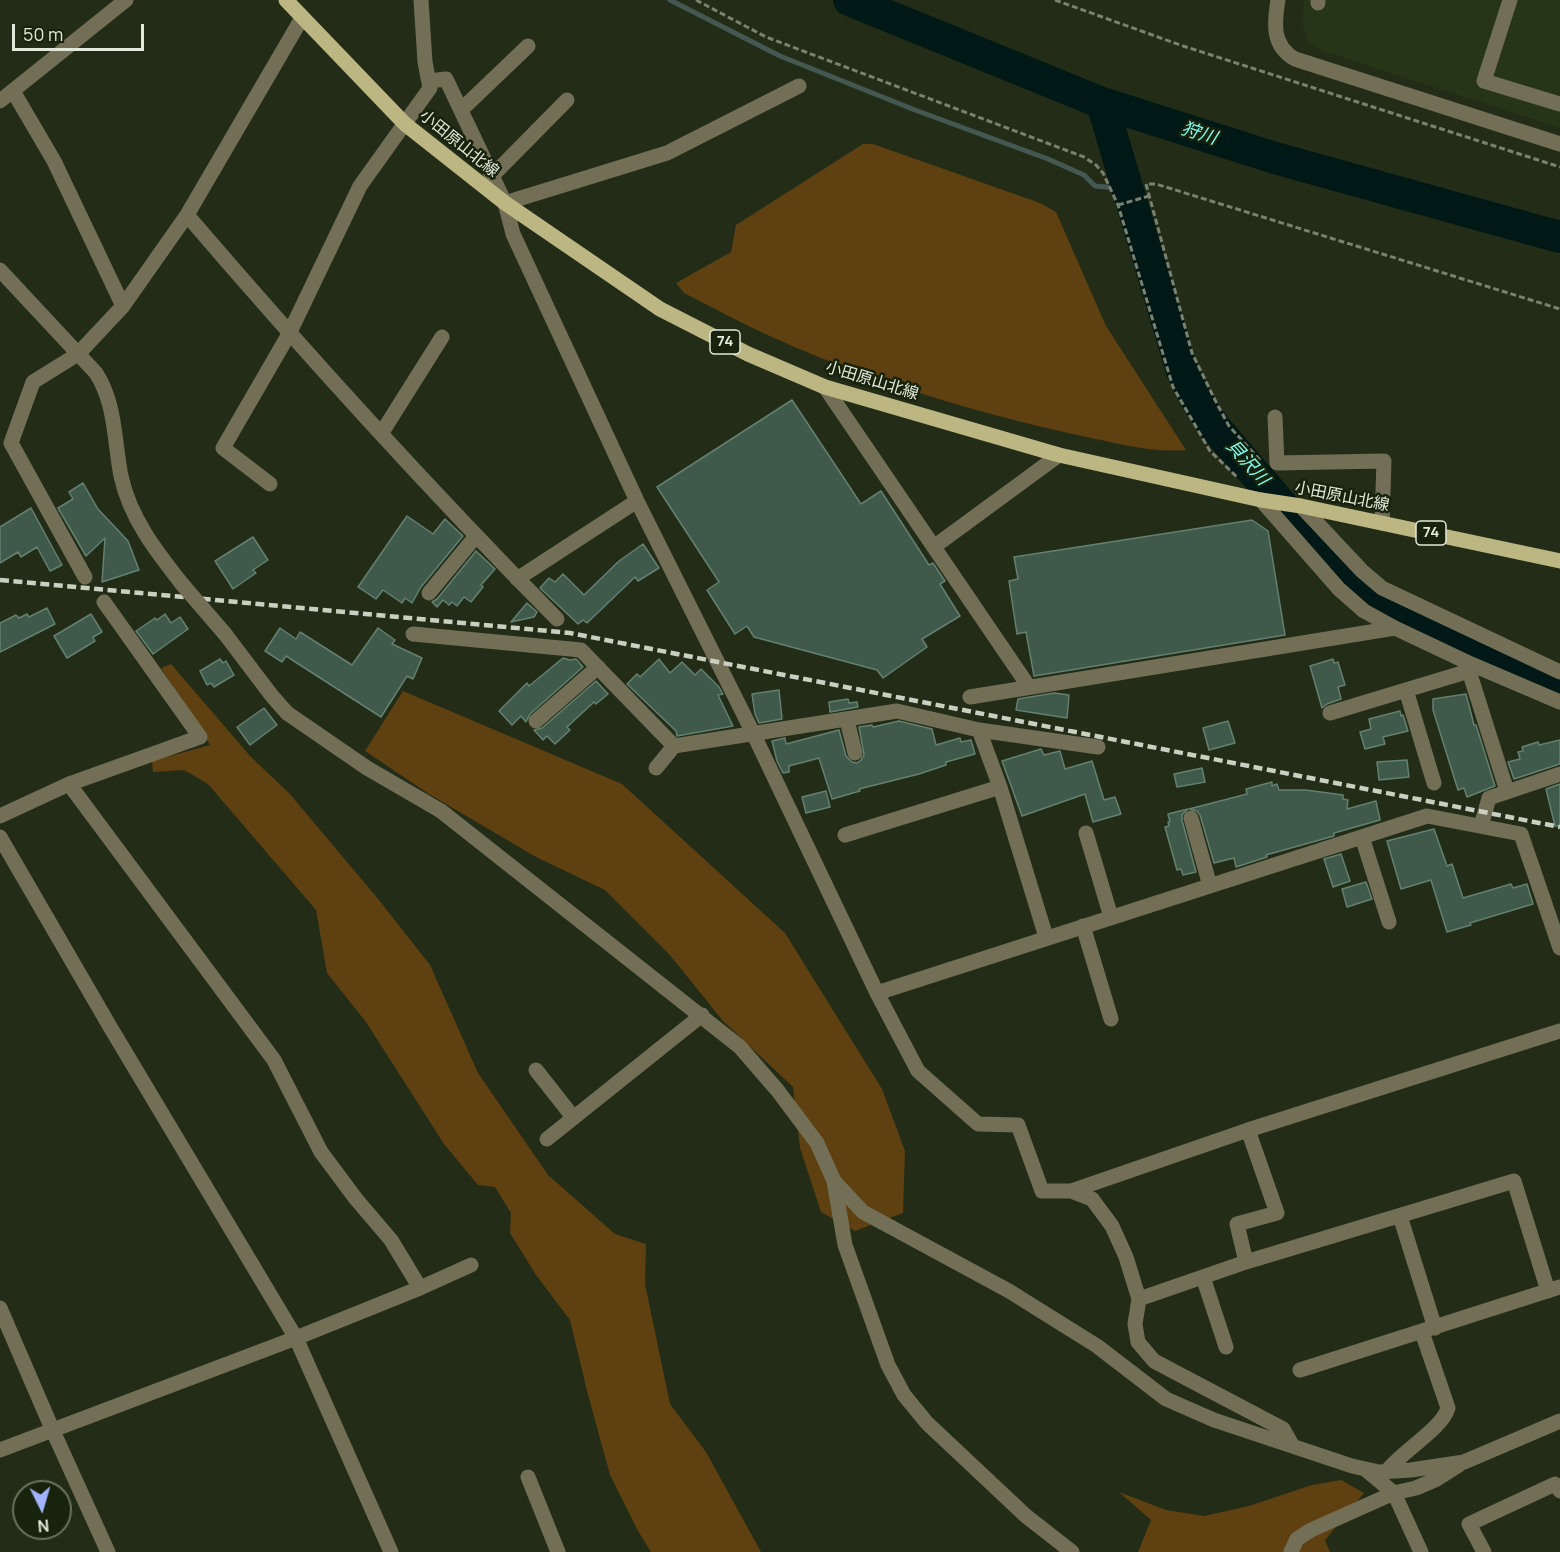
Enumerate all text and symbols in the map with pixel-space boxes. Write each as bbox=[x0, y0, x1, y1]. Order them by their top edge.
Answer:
scale bar bbox=[15, 12, 147, 50]
text: 50 m bbox=[23, 22, 63, 46]
street label: 小田原山北線 bbox=[416, 106, 502, 182]
water label: 狩川 bbox=[1179, 118, 1219, 150]
road number: 74 bbox=[710, 330, 740, 354]
street label: 小田原山北線 bbox=[823, 358, 921, 404]
water label: 貝沢川 bbox=[1221, 436, 1273, 490]
street label: 小田原山北線 bbox=[1293, 478, 1391, 516]
road number: 74 bbox=[1416, 521, 1446, 545]
north arrow bbox=[12, 1480, 72, 1540]
text: N bbox=[37, 1514, 50, 1537]

